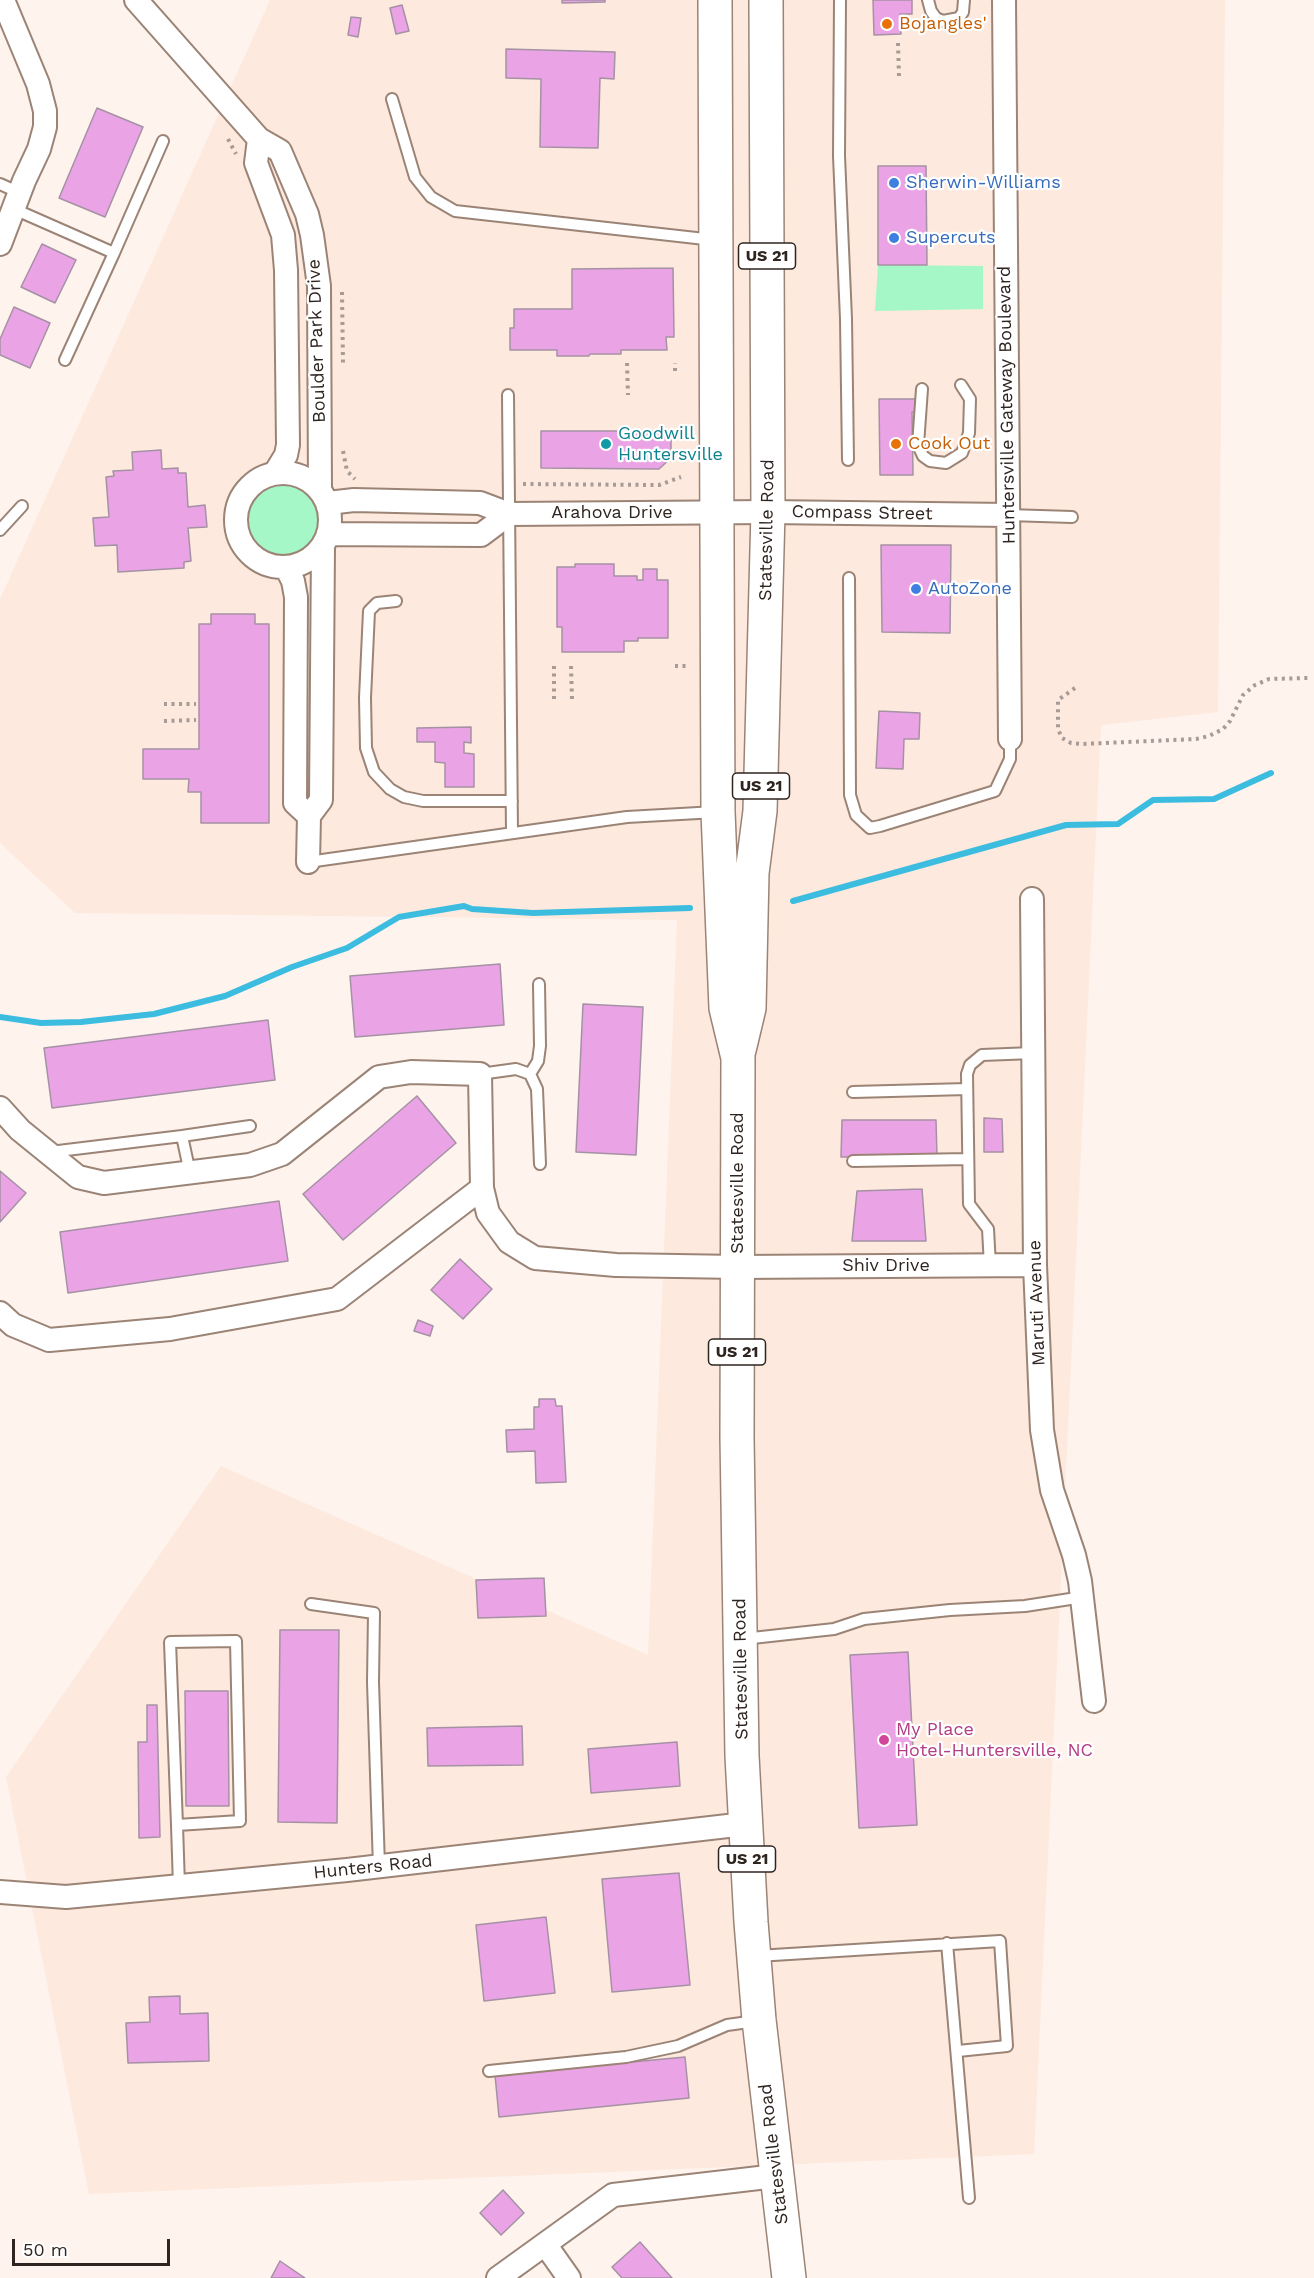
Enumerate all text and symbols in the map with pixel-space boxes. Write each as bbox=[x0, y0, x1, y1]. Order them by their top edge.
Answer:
place label: Bojangles' bbox=[899, 13, 987, 35]
marker: Bojangles' bbox=[880, 17, 894, 31]
place label: Sherwin-Williams bbox=[906, 172, 1061, 194]
marker: Sherwin-Williams bbox=[887, 176, 901, 190]
place label: Supercuts bbox=[906, 227, 995, 249]
marker: Supercuts bbox=[887, 231, 901, 245]
road number: US 21 bbox=[738, 243, 795, 269]
street label: Boulder Park Drive bbox=[303, 259, 331, 423]
street label: Huntersville Gateway Boulevard bbox=[994, 266, 1020, 544]
place label: Goodwill Huntersville bbox=[618, 423, 723, 466]
place label: Cook Out bbox=[908, 433, 990, 455]
marker: Goodwill Huntersville bbox=[599, 437, 613, 451]
marker: Cook Out bbox=[889, 437, 903, 451]
street label: Statesville Road bbox=[755, 459, 779, 601]
street label: Compass Street bbox=[791, 501, 933, 525]
street label: Arahova Drive bbox=[551, 502, 673, 524]
place label: AutoZone bbox=[928, 578, 1012, 600]
marker: AutoZone bbox=[909, 582, 923, 596]
road number: US 21 bbox=[732, 773, 789, 799]
street label: Statesville Road bbox=[727, 1112, 749, 1254]
street label: Maruti Avenue bbox=[1024, 1240, 1050, 1366]
street label: Shiv Drive bbox=[842, 1255, 930, 1277]
road number: US 21 bbox=[708, 1339, 766, 1365]
street label: Statesville Road bbox=[729, 1598, 753, 1740]
place label: My Place Hotel-Huntersville, NC bbox=[896, 1719, 1093, 1762]
marker: My Place Hotel-Huntersville, NC bbox=[877, 1733, 891, 1747]
road number: US 21 bbox=[718, 1846, 776, 1872]
street label: Hunters Road bbox=[312, 1850, 434, 1884]
street label: Statesville Road bbox=[755, 2082, 793, 2226]
scale bar bbox=[15, 2227, 172, 2265]
text: 50 m bbox=[23, 2239, 68, 2260]

